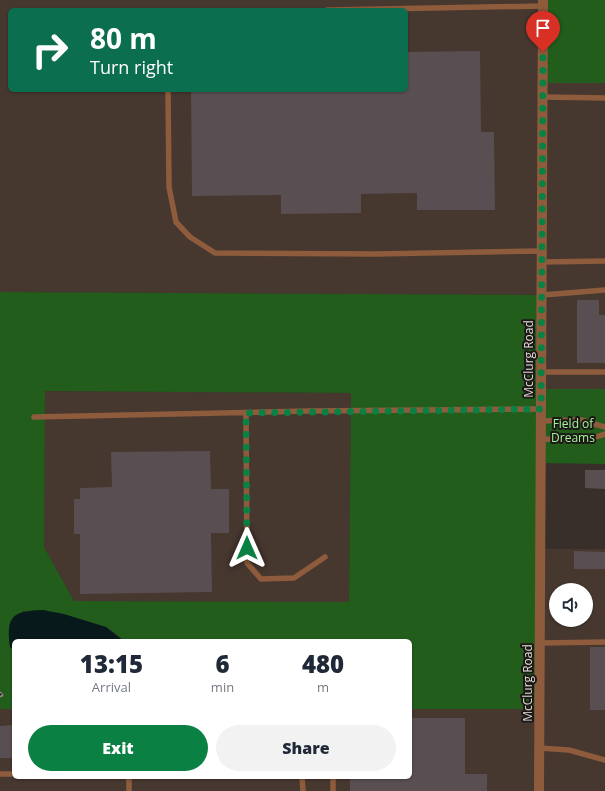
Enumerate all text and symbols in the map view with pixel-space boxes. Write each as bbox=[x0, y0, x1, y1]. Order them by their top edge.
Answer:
pin bbox=[526, 11, 560, 52]
icon: arrive bbox=[532, 17, 554, 39]
text: 80 m bbox=[90, 19, 157, 57]
icon: right bbox=[24, 24, 76, 76]
text: Turn right bbox=[90, 55, 173, 79]
street label: McClurg Road bbox=[520, 320, 537, 398]
park label: Field of Dreams bbox=[551, 415, 595, 446]
position arrow bbox=[226, 527, 268, 569]
map controls bbox=[549, 583, 593, 627]
button: sound bbox=[549, 583, 593, 627]
street label: McClurg Road bbox=[519, 644, 536, 722]
text: 13:15 bbox=[80, 647, 143, 680]
text: 6 bbox=[215, 647, 230, 680]
text: 480 bbox=[302, 647, 344, 680]
text: Arrival bbox=[92, 678, 131, 696]
text: min bbox=[211, 678, 234, 696]
text: m bbox=[317, 678, 329, 696]
button: Exit bbox=[28, 725, 208, 771]
button: Share bbox=[216, 725, 396, 771]

